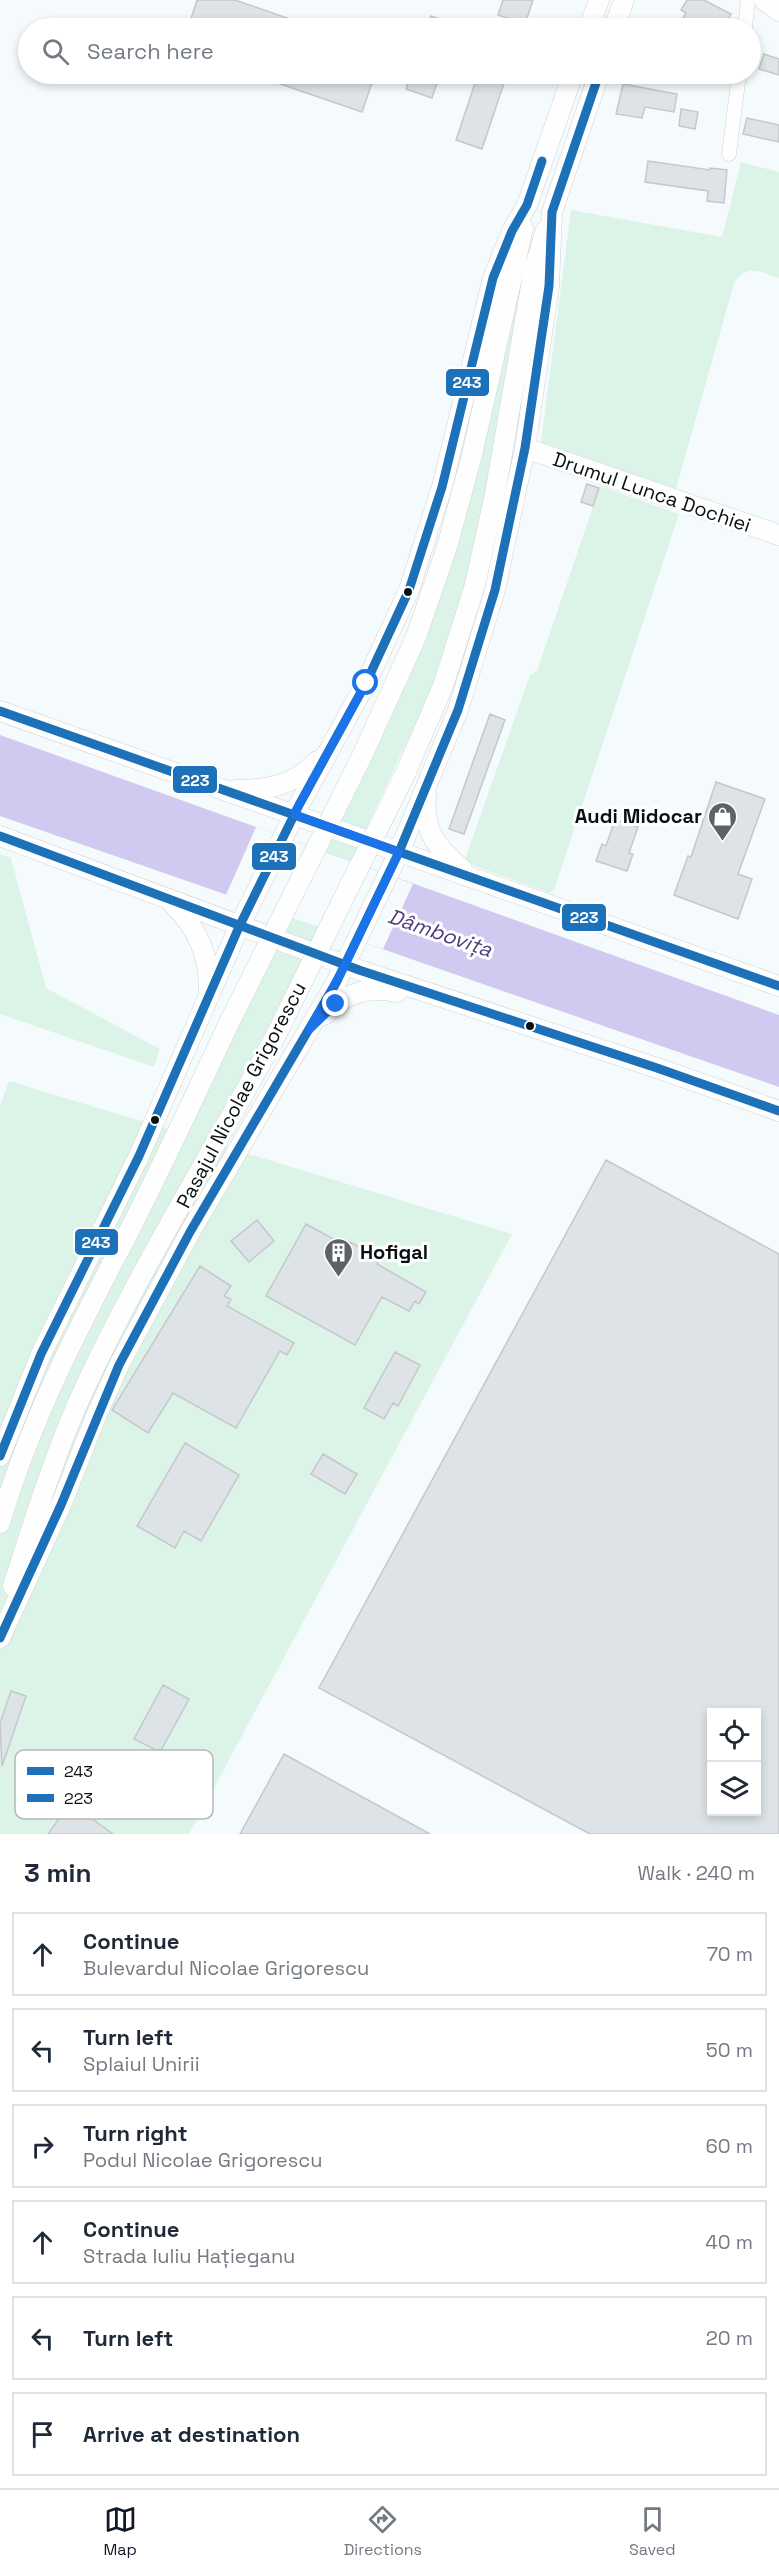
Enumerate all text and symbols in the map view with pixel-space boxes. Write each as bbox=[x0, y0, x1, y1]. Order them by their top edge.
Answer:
search box bbox=[18, 18, 761, 84]
icon: search bbox=[39, 35, 72, 68]
text: Search here bbox=[87, 37, 214, 65]
line badge: 243 bbox=[445, 368, 490, 397]
text: 243 bbox=[452, 372, 482, 393]
street label: Drumul Lunca Dochiei bbox=[550, 446, 754, 538]
unlabelled marker bbox=[402, 586, 414, 598]
route start bbox=[352, 669, 378, 695]
line badge: 223 bbox=[172, 765, 218, 794]
text: 223 bbox=[181, 770, 210, 791]
shop icon: Audi Midocar bbox=[707, 800, 739, 842]
place label: Audi Midocar bbox=[575, 803, 702, 829]
line badge: 243 bbox=[251, 842, 297, 871]
text: 243 bbox=[259, 846, 289, 867]
water label: Dâmbovița bbox=[385, 902, 497, 963]
line badge: 223 bbox=[561, 903, 607, 932]
text: 223 bbox=[570, 907, 599, 928]
street label: Pasajul Nicolae Grigorescu bbox=[170, 977, 312, 1213]
route end bbox=[322, 990, 348, 1016]
unlabelled marker bbox=[524, 1020, 536, 1032]
unlabelled marker bbox=[149, 1114, 161, 1126]
line badge: 243 bbox=[74, 1228, 119, 1256]
text: 243 bbox=[81, 1232, 111, 1253]
building icon: Hofigal bbox=[323, 1236, 355, 1278]
place label: Hofigal bbox=[360, 1239, 428, 1265]
map controls bbox=[707, 1708, 761, 1816]
button: locate bbox=[707, 1708, 761, 1762]
legend bbox=[15, 1750, 213, 1819]
text: 243 bbox=[64, 1761, 93, 1782]
button: layers bbox=[707, 1762, 761, 1816]
text: 223 bbox=[64, 1788, 93, 1809]
text: 3 min bbox=[24, 1856, 92, 1890]
text: Walk · 240 m bbox=[637, 1860, 755, 1886]
text: Continue bbox=[83, 1927, 179, 1955]
icon: ahead bbox=[26, 1938, 59, 1971]
text: 70 m bbox=[707, 1941, 753, 1967]
text: Bulevardul Nicolae Grigorescu bbox=[83, 1955, 369, 1981]
text: Turn left bbox=[83, 2023, 173, 2051]
icon: left bbox=[26, 2034, 59, 2067]
text: 50 m bbox=[706, 2037, 753, 2063]
text: Splaiul Unirii bbox=[83, 2051, 200, 2077]
text: Turn right bbox=[83, 2119, 188, 2147]
icon: right bbox=[26, 2130, 59, 2163]
text: 60 m bbox=[706, 2133, 753, 2159]
text: Podul Nicolae Grigorescu bbox=[83, 2147, 322, 2173]
text: Continue bbox=[83, 2215, 179, 2243]
icon: ahead bbox=[26, 2226, 59, 2259]
text: 40 m bbox=[705, 2229, 753, 2255]
text: Strada Iuliu Hațieganu bbox=[83, 2243, 295, 2269]
icon: left bbox=[26, 2322, 59, 2355]
text: Turn left bbox=[83, 2324, 173, 2352]
text: 20 m bbox=[706, 2325, 753, 2351]
icon: arrive bbox=[26, 2418, 59, 2451]
text: Arrive at destination bbox=[83, 2420, 300, 2448]
tab: Map bbox=[103, 2503, 137, 2560]
tab: Directions bbox=[344, 2503, 422, 2560]
tab: Saved bbox=[629, 2503, 676, 2560]

